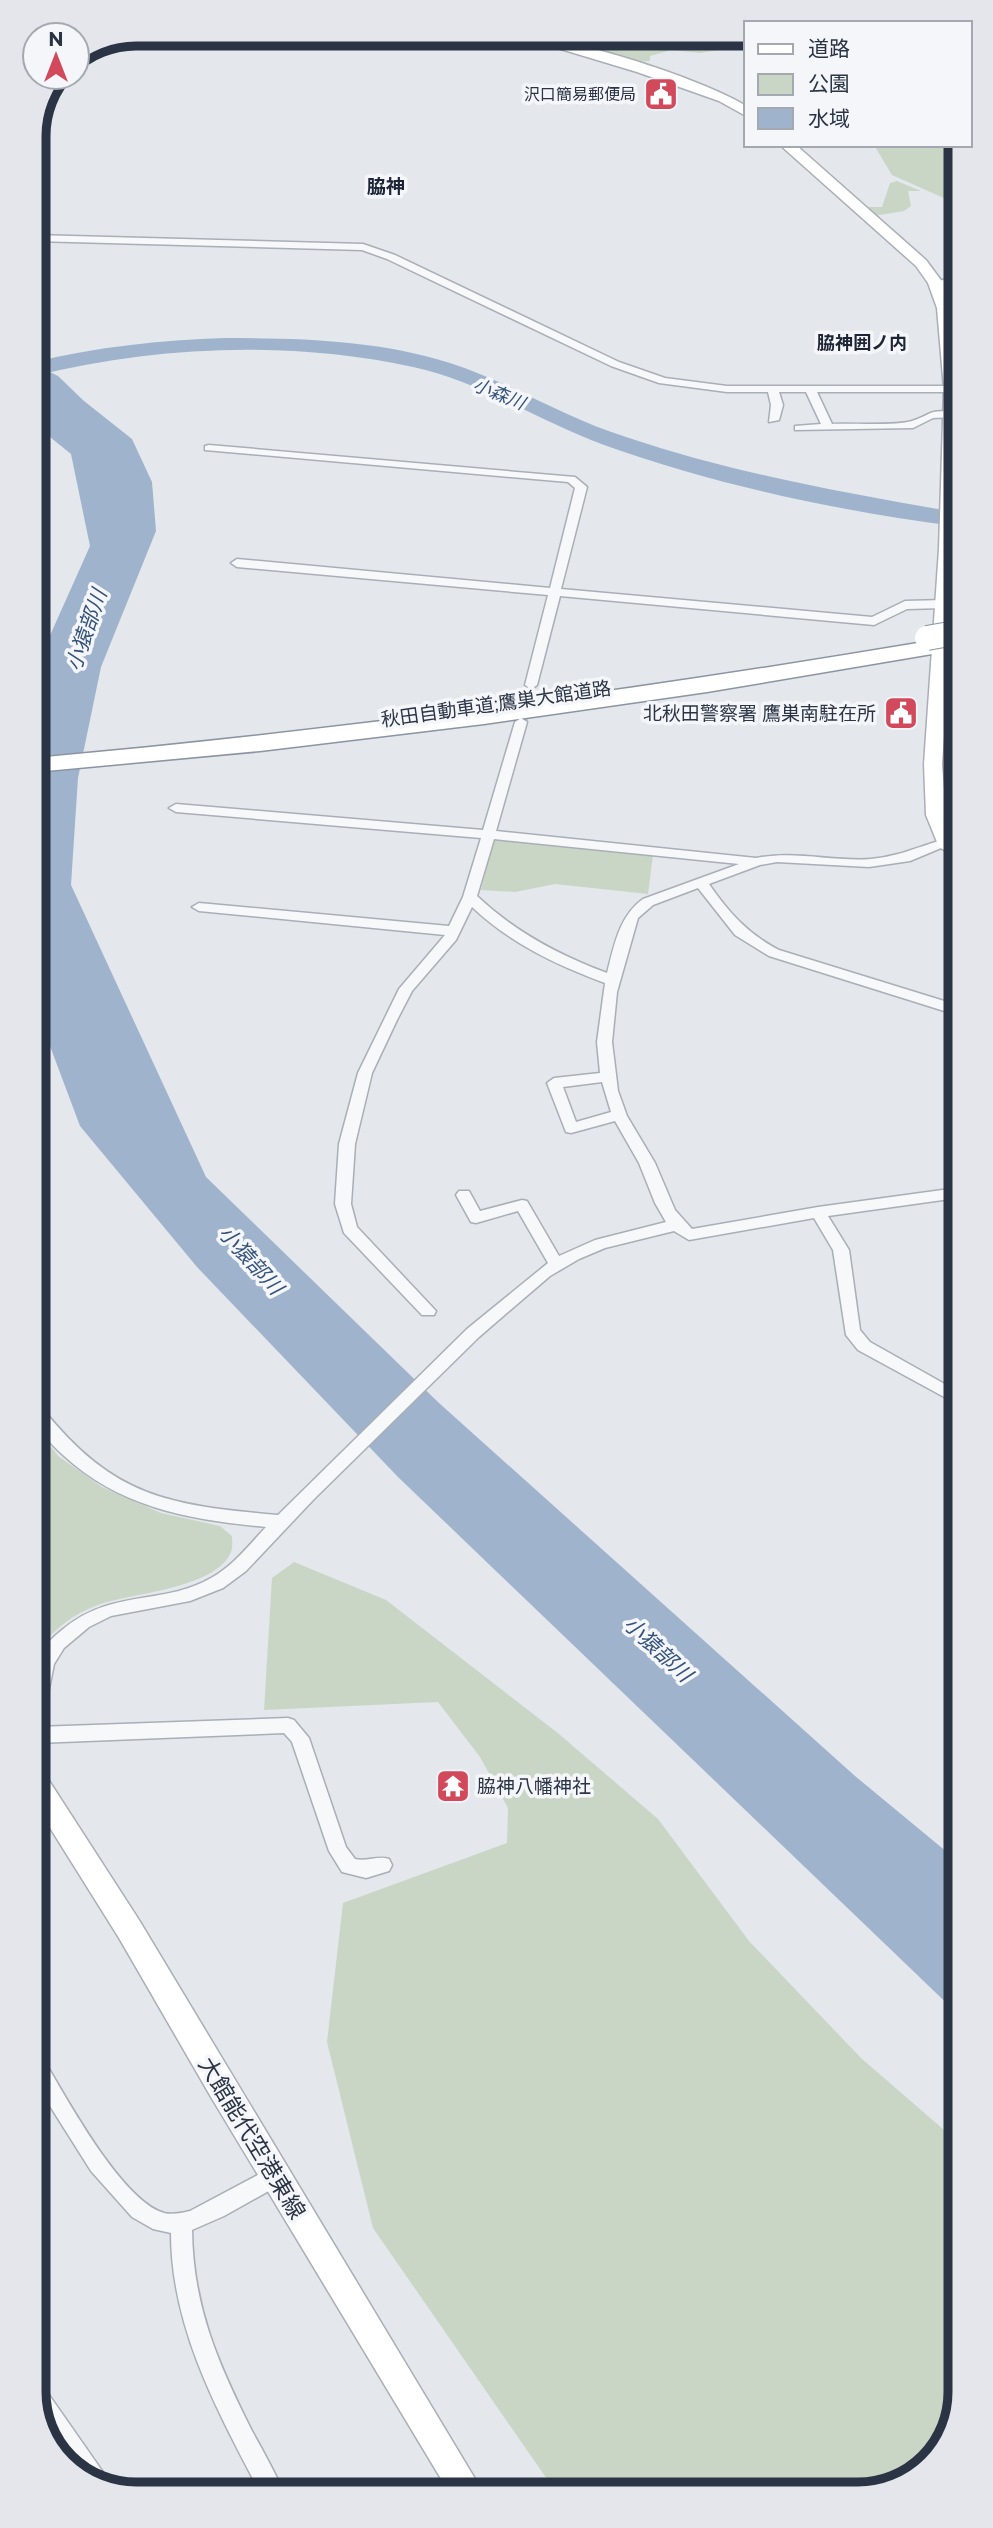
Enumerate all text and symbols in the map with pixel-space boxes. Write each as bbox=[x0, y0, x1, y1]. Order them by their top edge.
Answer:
north arrow bbox=[21, 21, 91, 91]
legend bbox=[744, 21, 972, 147]
text: N bbox=[48, 28, 64, 51]
text: 道路 bbox=[808, 36, 850, 61]
text: 公園 bbox=[808, 71, 850, 96]
public building icon: 沢口簡易郵便局 bbox=[642, 75, 680, 113]
place label: 沢口簡易郵便局 bbox=[524, 85, 636, 104]
text: 水域 bbox=[808, 106, 850, 131]
district label: 脇神 bbox=[367, 175, 405, 198]
district label: 脇神囲ノ内 bbox=[817, 332, 907, 354]
water label: 小森川 bbox=[470, 374, 530, 415]
water label: 小猿部川 bbox=[61, 584, 112, 674]
street label: 秋田自動車道;鷹巣大館道路 bbox=[380, 676, 612, 732]
public building icon: 北秋田警察署 鷹巣南駐在所 bbox=[882, 694, 920, 732]
place label: 北秋田警察署 鷹巣南駐在所 bbox=[643, 702, 876, 725]
water label: 小猿部川 bbox=[214, 1220, 290, 1301]
water label: 小猿部川 bbox=[619, 1611, 699, 1688]
temple icon: 脇神八幡神社 bbox=[434, 1767, 472, 1805]
place label: 脇神八幡神社 bbox=[477, 1775, 591, 1798]
street label: 大館能代空港東線 bbox=[193, 2052, 311, 2224]

